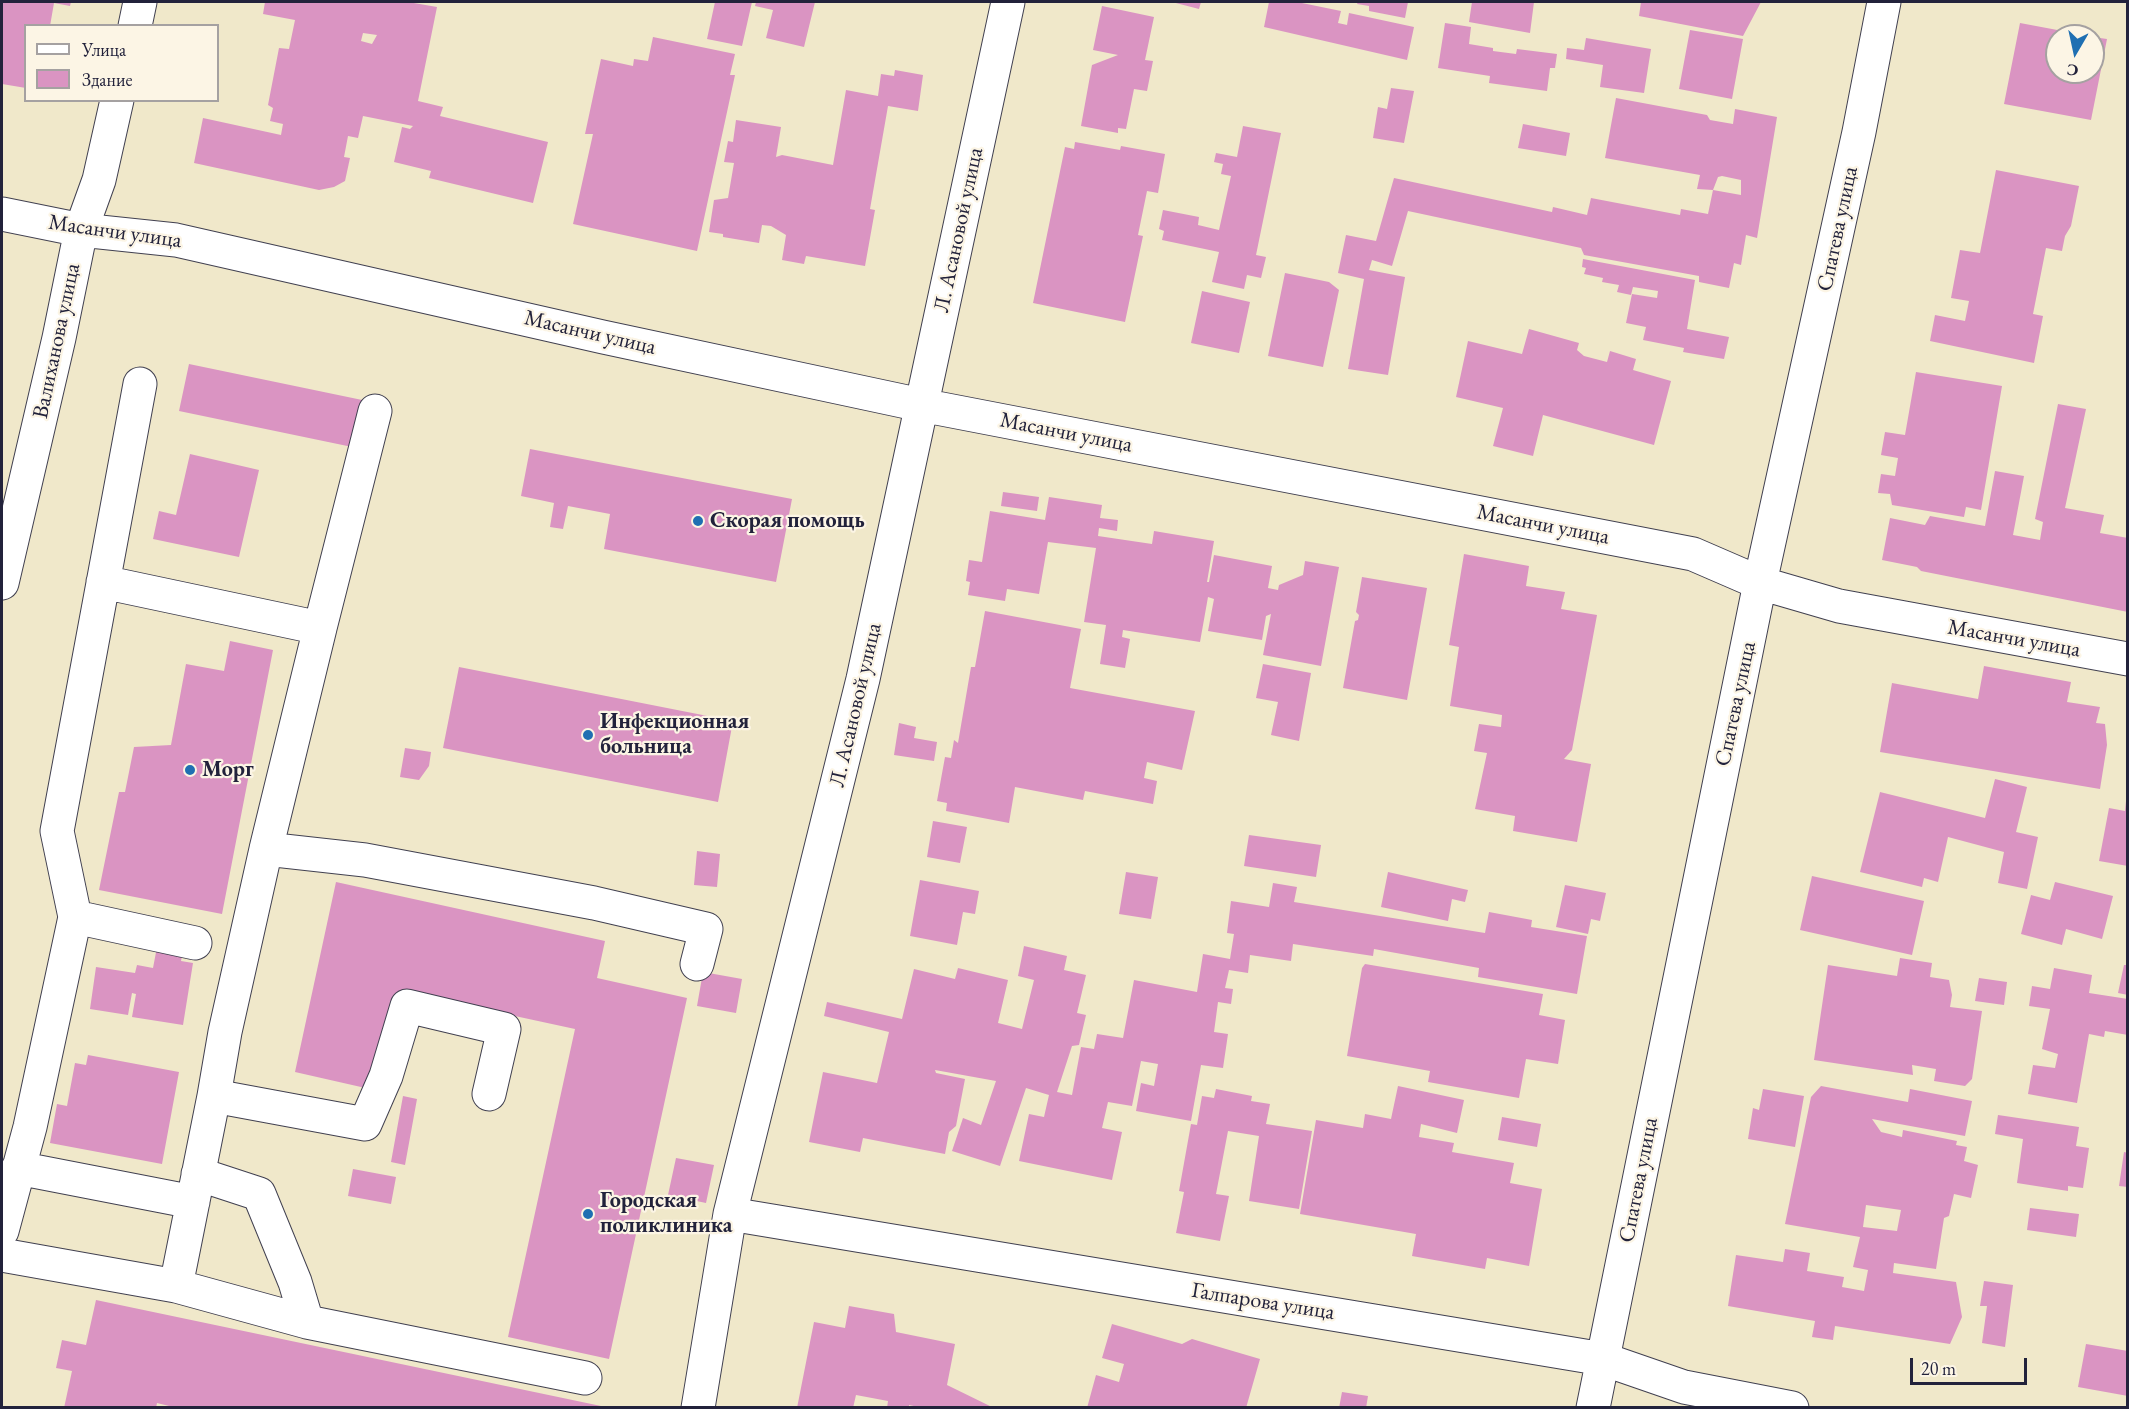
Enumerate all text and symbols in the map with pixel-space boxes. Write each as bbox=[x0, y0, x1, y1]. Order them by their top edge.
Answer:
legend bbox=[24, 24, 219, 102]
north arrow bbox=[2045, 24, 2105, 84]
text: Улица bbox=[82, 38, 126, 61]
text: С bbox=[2065, 59, 2080, 82]
text: Здание bbox=[82, 68, 132, 91]
street label: Л. Асановой улица bbox=[929, 145, 989, 315]
street label: Спатева улица bbox=[1812, 164, 1864, 294]
street label: Масанчи улица bbox=[47, 210, 183, 254]
street label: Валиханова улица bbox=[28, 261, 86, 421]
street label: Масанчи улица bbox=[522, 305, 658, 361]
street label: Масанчи улица bbox=[998, 407, 1134, 459]
street label: Масанчи улица bbox=[1475, 499, 1611, 551]
place label: Скорая помощь bbox=[710, 508, 865, 534]
marker: Скорая помощь bbox=[691, 514, 705, 528]
street label: Масанчи улица bbox=[1946, 614, 2082, 664]
street label: Л. Асановой улица bbox=[824, 620, 888, 790]
street label: Спатева улица bbox=[1710, 639, 1762, 769]
place label: Инфекционная больница bbox=[600, 709, 749, 760]
marker: Инфекционная больница bbox=[581, 728, 595, 742]
place label: Морг bbox=[202, 757, 254, 783]
marker: Морг bbox=[183, 763, 197, 777]
street label: Спатева улица bbox=[1614, 1115, 1664, 1245]
place label: Городская поликлиника bbox=[600, 1188, 732, 1240]
marker: Городская поликлиника bbox=[581, 1207, 595, 1221]
street label: Галпарова улица bbox=[1190, 1278, 1336, 1326]
scale bar bbox=[1913, 1346, 2030, 1384]
text: 20 m bbox=[1921, 1357, 1956, 1380]

